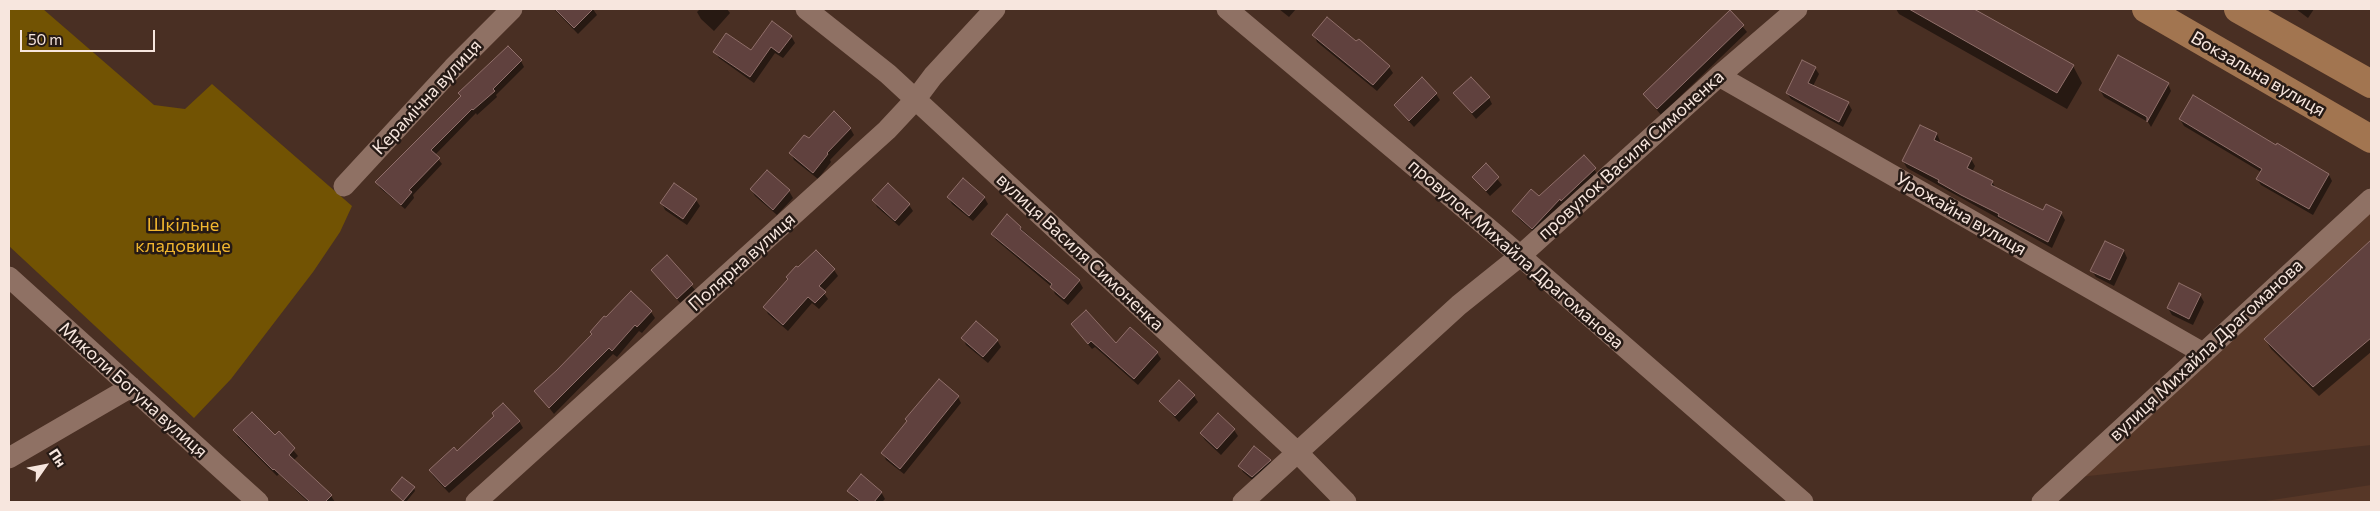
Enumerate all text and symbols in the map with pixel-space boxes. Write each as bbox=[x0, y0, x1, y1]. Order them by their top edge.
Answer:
scale bar bbox=[22, 20, 158, 52]
street label: Вокзальна вулиця bbox=[2187, 27, 2329, 121]
text: 50 m bbox=[28, 30, 62, 48]
street label: Керамічна вулиця bbox=[368, 35, 486, 159]
street label: провулок Василя Симоненка bbox=[1534, 66, 1728, 244]
street label: провулок Михайла Драгоманова bbox=[1404, 155, 1628, 353]
street label: Урожайна вулиця bbox=[1892, 168, 2030, 260]
street label: вулиця Василя Симоненка bbox=[992, 169, 1168, 335]
street label: Полярна вулиця bbox=[684, 208, 800, 316]
park label: Шкільне кладовище bbox=[135, 214, 231, 256]
street label: вулиця Михайла Драгоманова bbox=[2105, 255, 2307, 445]
street label: Миколи Богуна вулиця bbox=[54, 318, 212, 462]
north arrow bbox=[20, 441, 70, 491]
text: Пн bbox=[46, 445, 70, 470]

